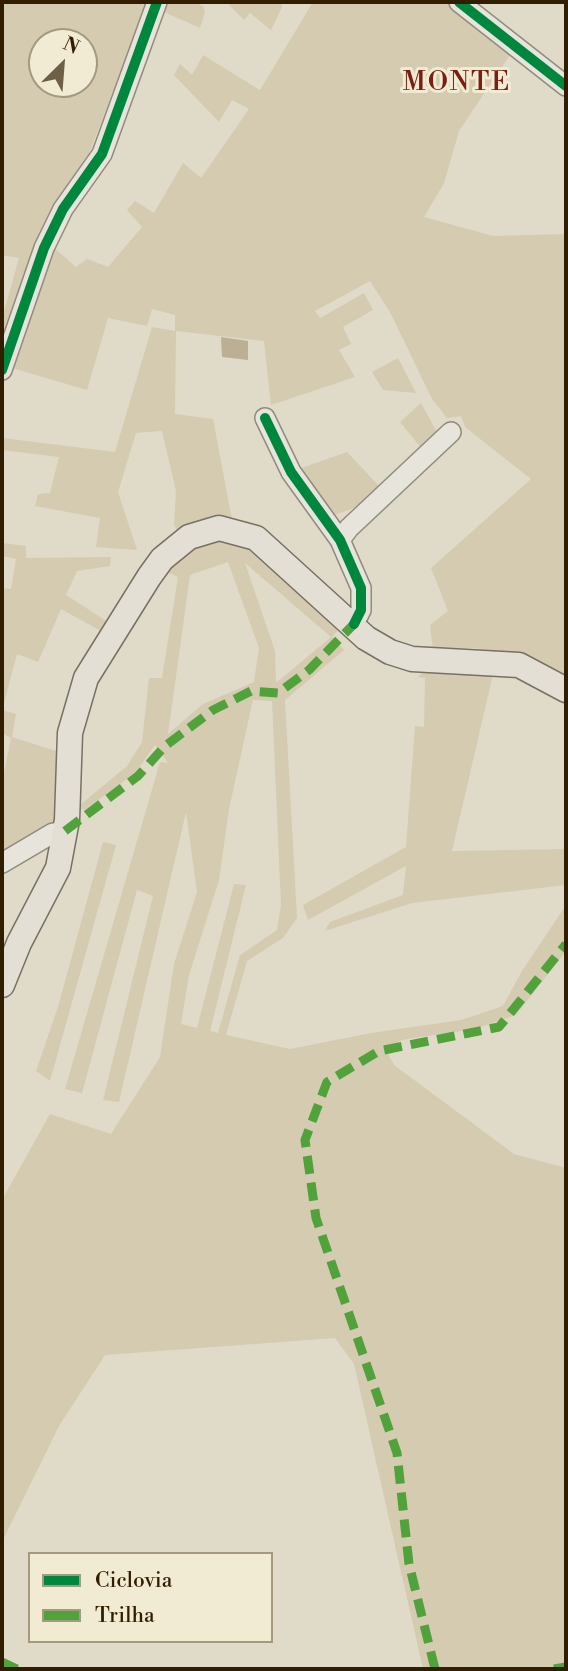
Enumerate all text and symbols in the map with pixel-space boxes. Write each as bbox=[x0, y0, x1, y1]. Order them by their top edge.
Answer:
north arrow bbox=[28, 28, 98, 98]
text: N bbox=[59, 32, 83, 60]
district label: MONTE bbox=[403, 68, 511, 100]
legend bbox=[28, 1552, 273, 1643]
text: Ciclovia bbox=[95, 1568, 172, 1594]
text: Trilha bbox=[95, 1603, 155, 1629]

